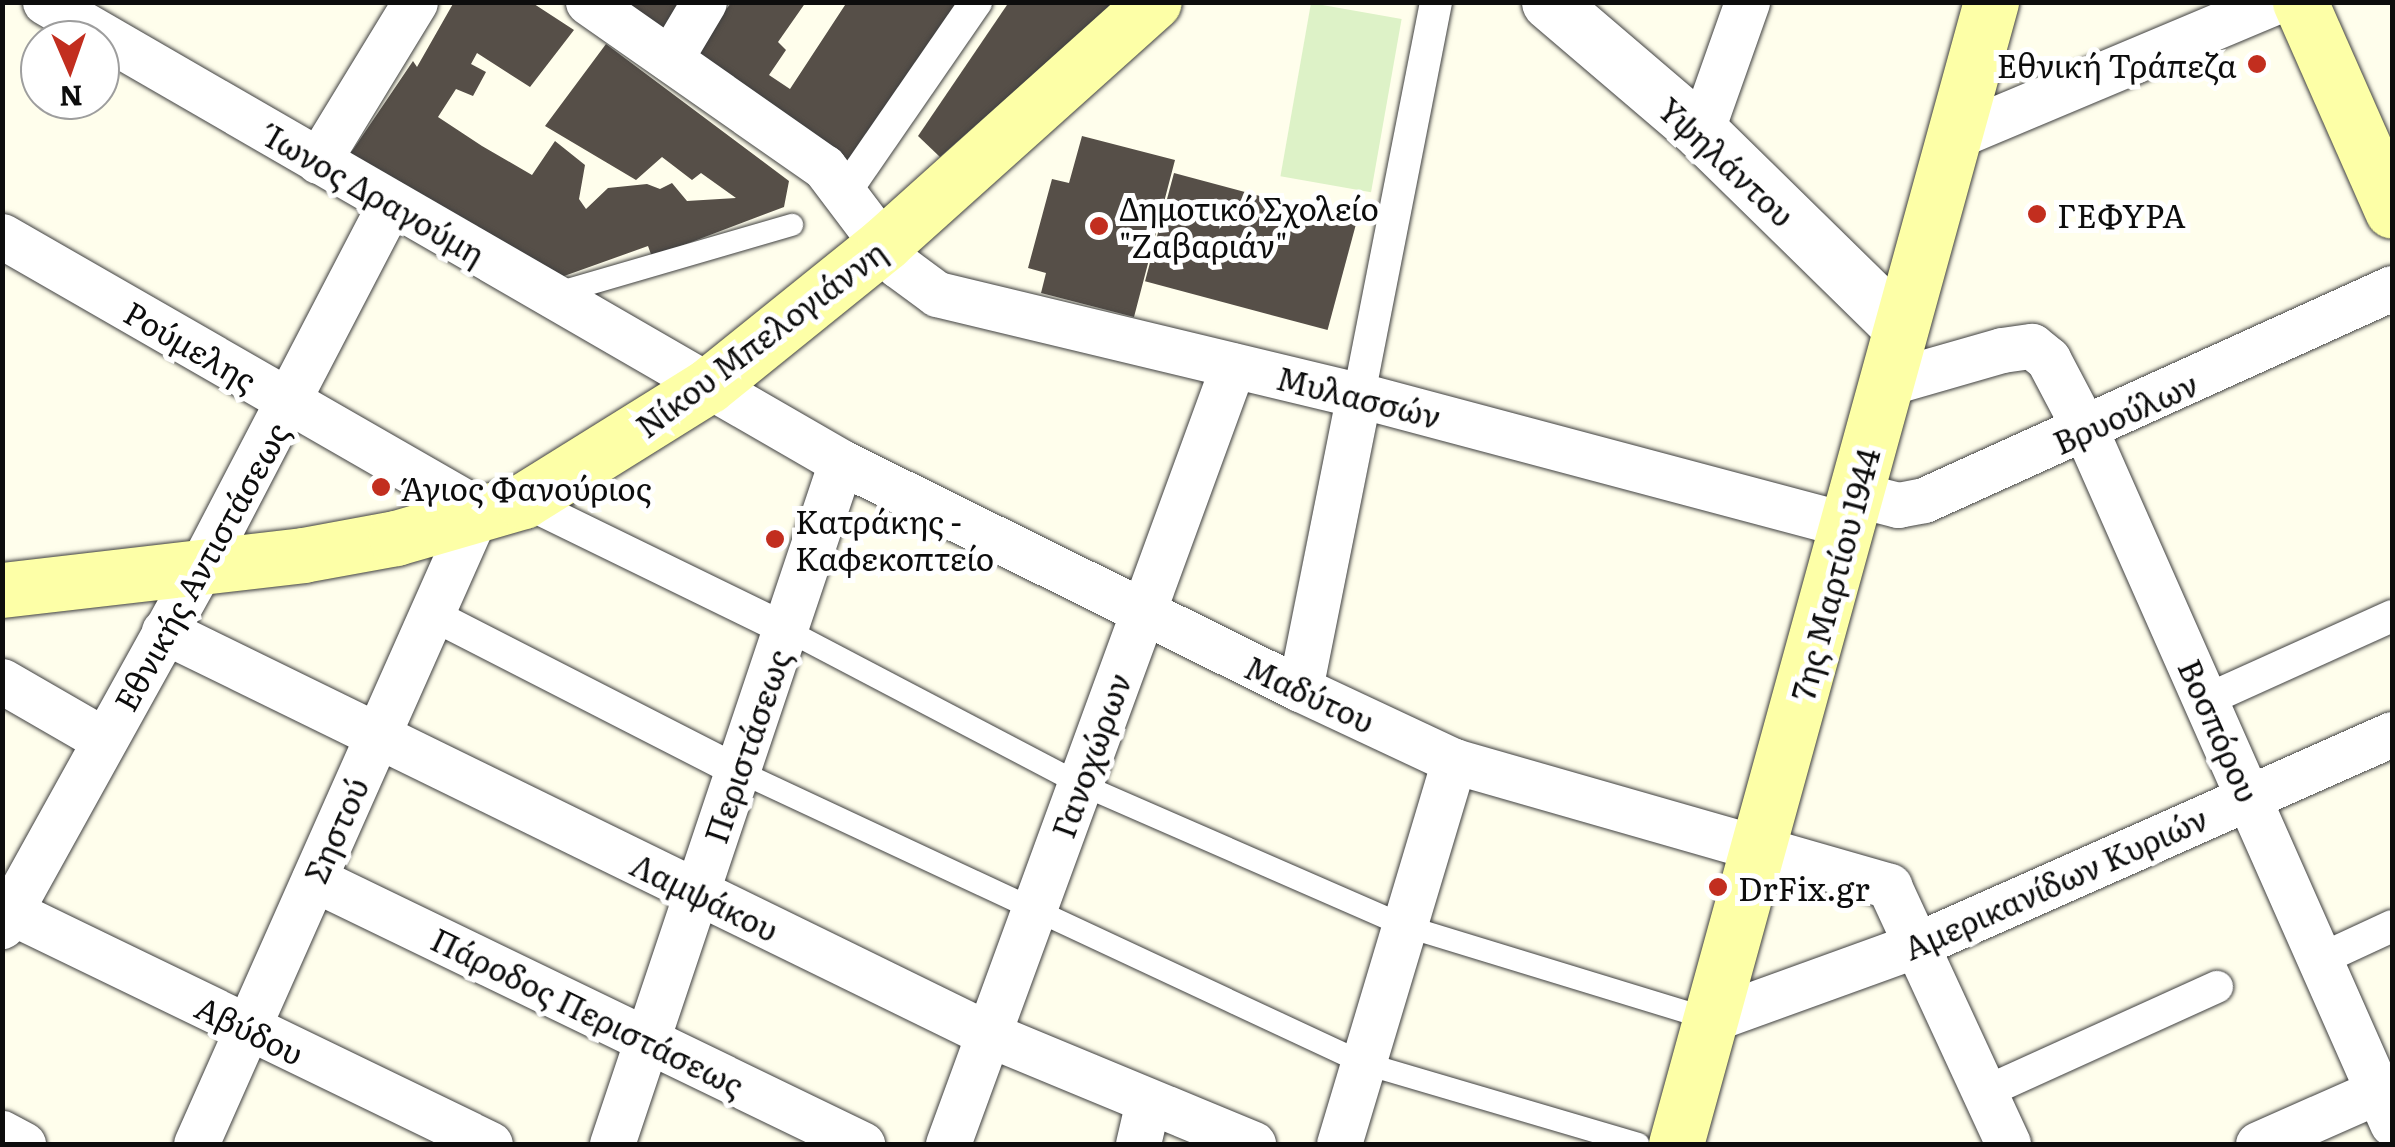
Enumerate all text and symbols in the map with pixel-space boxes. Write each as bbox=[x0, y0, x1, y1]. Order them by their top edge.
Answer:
north arrow bbox=[20, 20, 120, 120]
place label: Εθνική Τράπεζα bbox=[1997, 45, 2237, 83]
marker: Εθνική Τράπεζα bbox=[2246, 53, 2268, 75]
text: N bbox=[59, 77, 83, 119]
street label: Υψηλάντου bbox=[1651, 89, 1803, 233]
street label: Ίωνος Δραγούμη bbox=[260, 116, 492, 272]
place label: Δημοτικό Σχολείο "Ζαβαριάν" bbox=[1119, 189, 1379, 264]
place label: ΓΕΦΥΡΑ bbox=[2057, 195, 2186, 233]
marker: ΓΕΦΥΡΑ bbox=[2026, 203, 2048, 225]
marker: Δημοτικό Σχολείο "Ζαβαριάν" bbox=[1088, 215, 1110, 237]
street label: Νίκου Μπελογιάννη bbox=[628, 232, 892, 444]
street label: Ρούμελης bbox=[118, 292, 264, 398]
street label: Μυλασσών bbox=[1273, 357, 1445, 435]
street label: Βρυούλων bbox=[2047, 363, 2203, 461]
street label: Εθνικής Αντιστάσεως bbox=[105, 415, 295, 717]
street label: 7ης Μαρτίου 1944 bbox=[1782, 444, 1886, 704]
place label: Άγιος Φανούριος bbox=[401, 468, 652, 506]
marker: Άγιος Φανούριος bbox=[370, 476, 392, 498]
place label: Κατράκης - Καφεκοπτείο bbox=[795, 502, 994, 577]
marker: Κατράκης - Καφεκοπτείο bbox=[764, 528, 786, 550]
street label: Περιστάσεως bbox=[695, 644, 797, 848]
street label: Μαδύτου bbox=[1239, 646, 1381, 740]
street label: Βοσπόρου bbox=[2172, 653, 2268, 807]
street label: Γανοχώρων bbox=[1042, 667, 1138, 843]
street label: Σηστού bbox=[295, 771, 375, 889]
street label: Αμερικανίδων Κυριών bbox=[1897, 798, 2213, 966]
street label: Λαμψάκου bbox=[625, 844, 785, 948]
place label: DrFix.gr bbox=[1738, 868, 1870, 906]
marker: DrFix.gr bbox=[1707, 876, 1729, 898]
street label: Πάροδος Περιστάσεως bbox=[426, 919, 750, 1103]
street label: Αβύδου bbox=[190, 986, 310, 1072]

